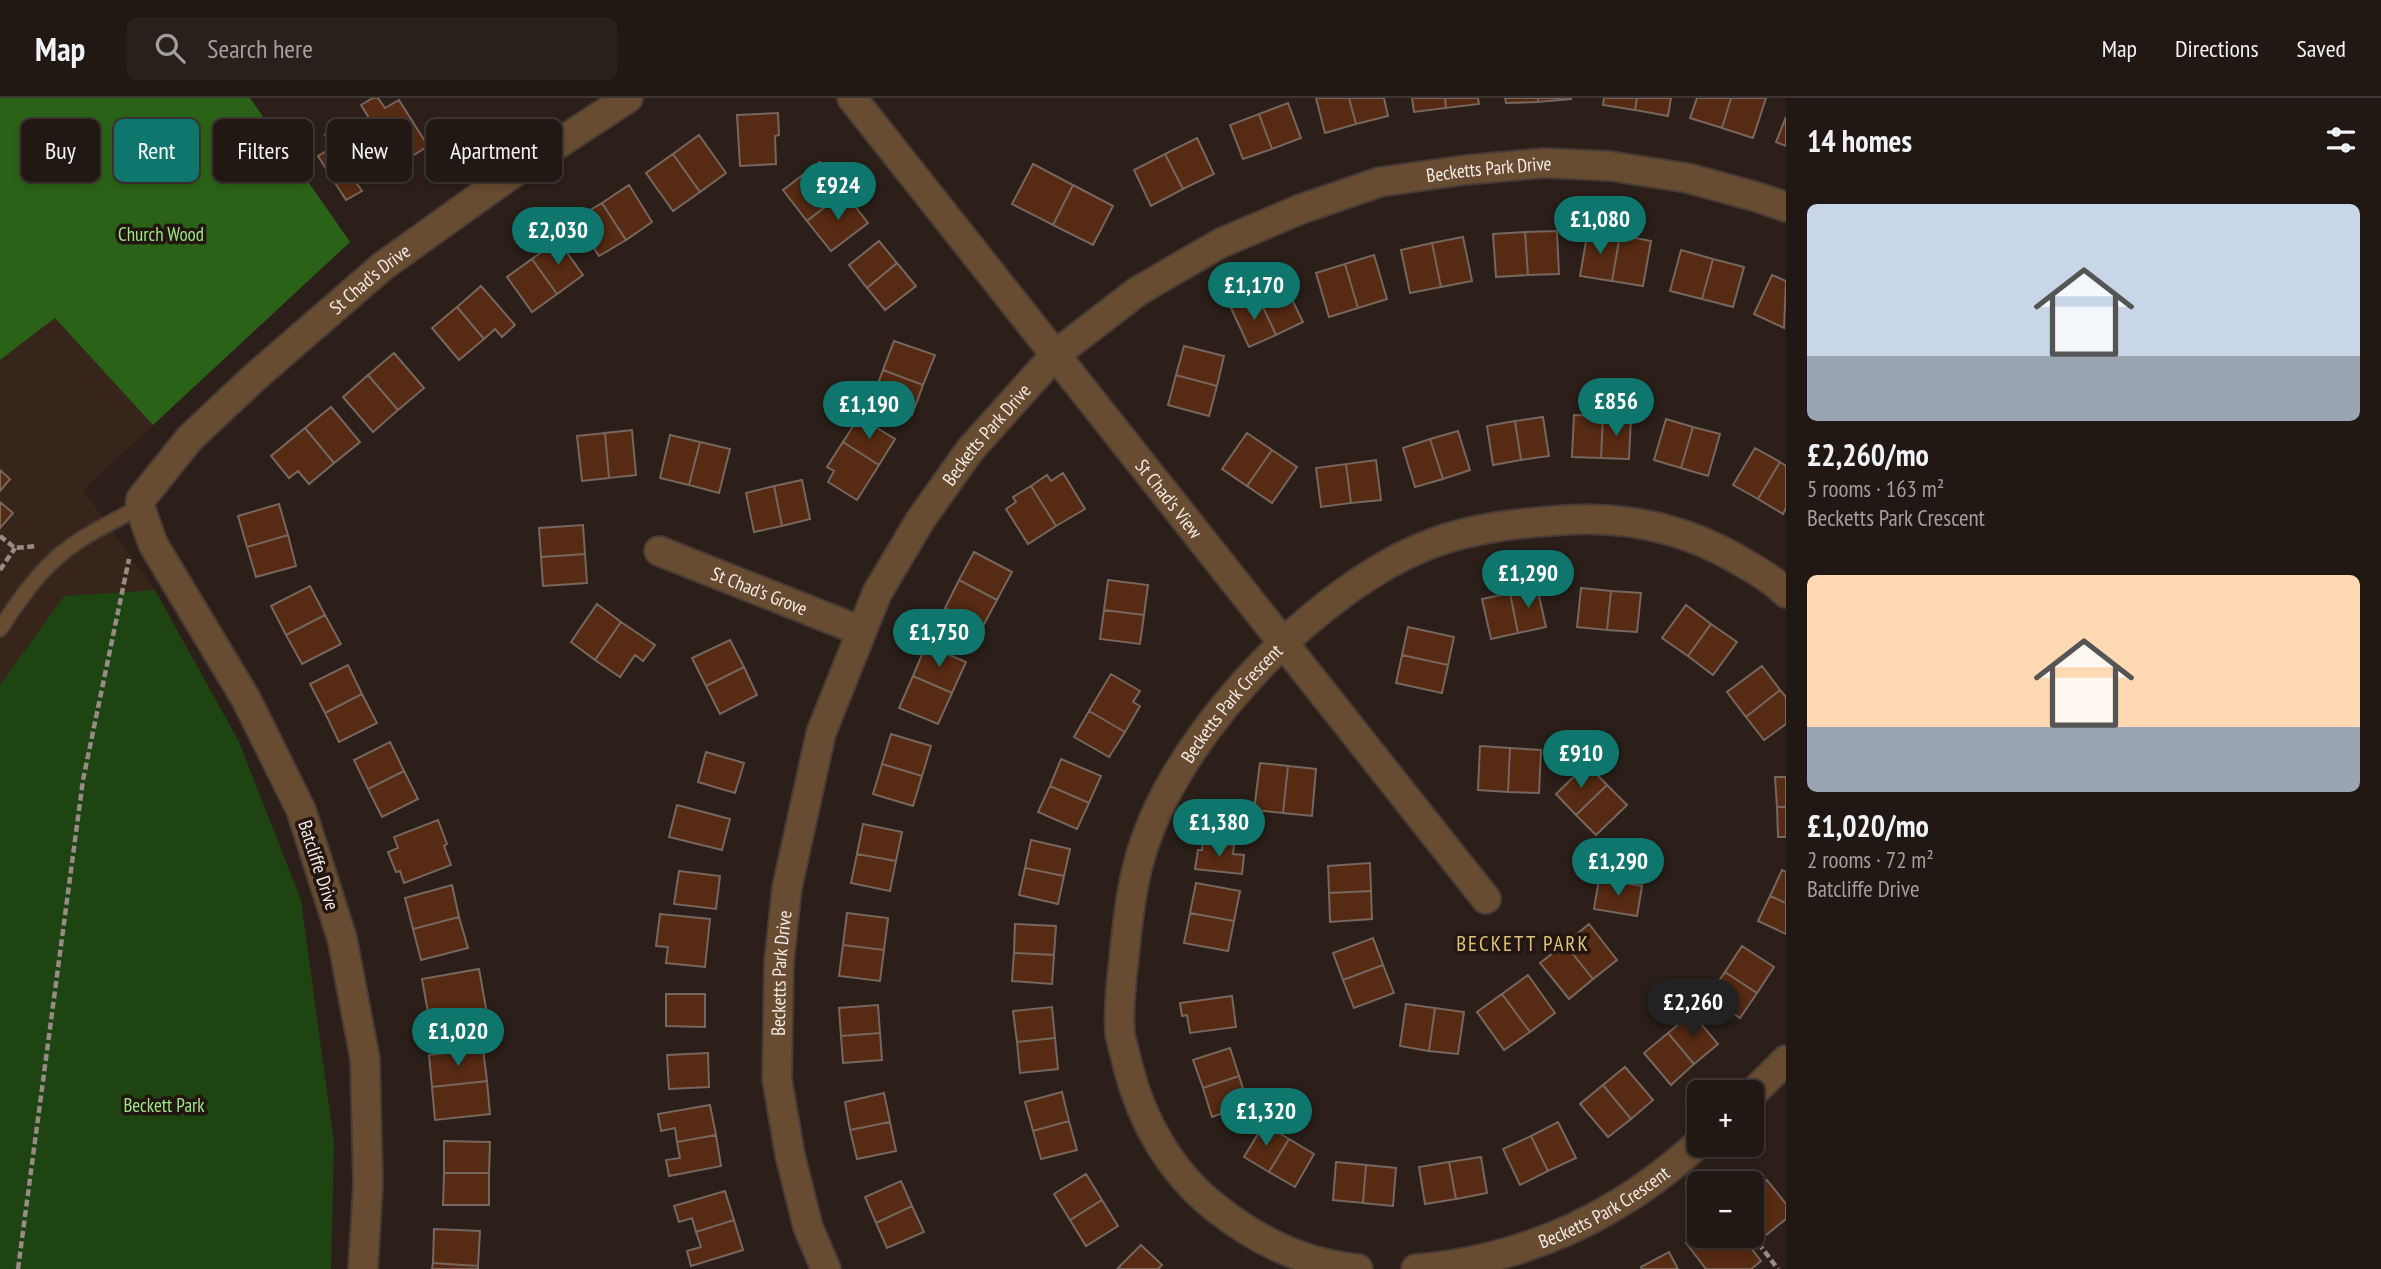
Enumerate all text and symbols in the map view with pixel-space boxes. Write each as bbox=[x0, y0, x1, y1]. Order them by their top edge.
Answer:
search box bbox=[127, 17, 617, 80]
text: Map bbox=[35, 27, 85, 70]
icon: search bbox=[151, 29, 189, 67]
text: Search here bbox=[207, 32, 313, 65]
text: Map bbox=[2102, 33, 2137, 64]
text: Directions bbox=[2175, 33, 2259, 64]
text: Saved bbox=[2297, 33, 2346, 64]
chip: Buy bbox=[21, 119, 100, 182]
chip: Rent bbox=[114, 119, 199, 182]
chip: Filters bbox=[213, 119, 313, 182]
chip: New bbox=[327, 119, 412, 182]
chip: Apartment bbox=[426, 119, 562, 182]
text: 14 homes bbox=[1807, 121, 1912, 160]
icon: filters bbox=[2322, 121, 2360, 159]
street label: Becketts Park Drive bbox=[1425, 151, 1552, 187]
pin: £924 bbox=[797, 162, 879, 222]
text: £924 bbox=[816, 170, 860, 199]
pin: £1,080 bbox=[1543, 197, 1657, 256]
text: £1,080 bbox=[1570, 204, 1630, 233]
pin: £2,030 bbox=[501, 208, 615, 267]
text: £2,030 bbox=[528, 215, 588, 244]
park label: Church Wood bbox=[118, 222, 204, 246]
street label: St Chad's Drive bbox=[324, 238, 415, 319]
icon: home bbox=[2021, 249, 2147, 375]
pin: £1,170 bbox=[1197, 262, 1311, 322]
text: £1,170 bbox=[1224, 270, 1284, 299]
street label: Becketts Park Drive bbox=[937, 378, 1036, 490]
pin: £856 bbox=[1575, 378, 1657, 438]
pin: £1,190 bbox=[812, 382, 926, 441]
text: £856 bbox=[1594, 386, 1638, 415]
text: £1,190 bbox=[839, 389, 899, 418]
text: £2,260/mo bbox=[1807, 435, 1929, 474]
street label: St Chad's View bbox=[1130, 454, 1208, 544]
text: 5 rooms · 163 m² bbox=[1807, 474, 1944, 503]
text: Becketts Park Crescent bbox=[1807, 503, 1985, 532]
pin: £1,290 bbox=[1471, 550, 1585, 610]
text: £1,290 bbox=[1498, 558, 1558, 587]
street label: St Chad's Grove bbox=[708, 561, 811, 621]
pin: £1,750 bbox=[882, 610, 996, 669]
text: £1,750 bbox=[909, 617, 969, 646]
icon: home bbox=[2021, 620, 2147, 746]
street label: Becketts Park Crescent bbox=[1175, 638, 1288, 767]
pin: £910 bbox=[1540, 730, 1622, 790]
text: £910 bbox=[1559, 738, 1603, 767]
pin: £1,380 bbox=[1162, 800, 1276, 859]
text: £1,020/mo bbox=[1807, 806, 1929, 845]
text: £1,380 bbox=[1189, 807, 1249, 836]
street label: Batcliffe Drive bbox=[293, 817, 345, 913]
pin: £1,290 bbox=[1561, 838, 1675, 898]
text: 2 rooms · 72 m² bbox=[1807, 845, 1934, 874]
text: £1,290 bbox=[1588, 846, 1648, 875]
text: Batcliffe Drive bbox=[1807, 874, 1920, 903]
street label: Becketts Park Drive bbox=[766, 909, 797, 1036]
district label: BECKETT PARK bbox=[1456, 930, 1590, 957]
pin: £2,260 bbox=[1636, 979, 1750, 1039]
text: £2,260 bbox=[1663, 987, 1723, 1016]
pin: £1,020 bbox=[401, 1009, 515, 1068]
text: £1,020 bbox=[428, 1016, 488, 1045]
map controls bbox=[1687, 1080, 1764, 1248]
button: + bbox=[1687, 1080, 1764, 1157]
pin: £1,320 bbox=[1209, 1088, 1323, 1148]
park label: Beckett Park bbox=[123, 1093, 205, 1117]
text: £1,320 bbox=[1236, 1096, 1296, 1125]
street label: Becketts Park Crescent bbox=[1535, 1160, 1675, 1253]
button: − bbox=[1687, 1171, 1764, 1248]

